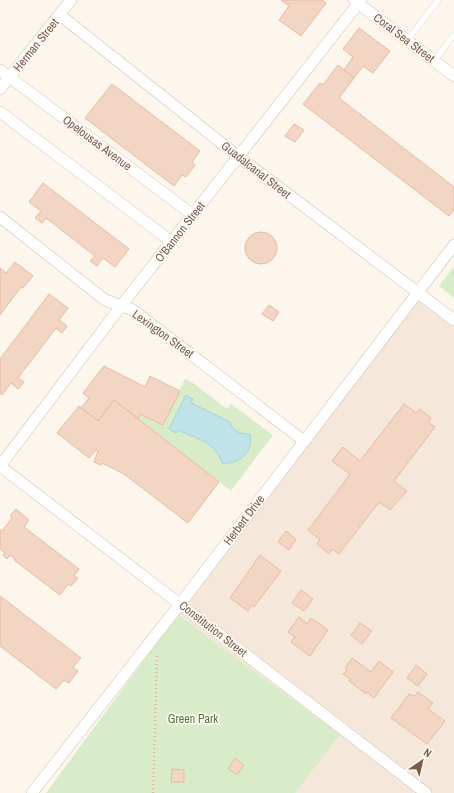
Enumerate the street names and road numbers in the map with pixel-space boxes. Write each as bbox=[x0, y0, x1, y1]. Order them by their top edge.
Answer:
street label: Coral Sea Street bbox=[370, 10, 438, 66]
street label: Herman Street bbox=[10, 15, 63, 75]
street label: Opelousas Avenue bbox=[59, 112, 135, 174]
street label: Guadalcanal Street bbox=[218, 138, 294, 202]
street label: O'Bannon Street bbox=[151, 198, 209, 265]
street label: Lexington Street bbox=[129, 306, 197, 362]
street label: Herbert Drive bbox=[220, 492, 268, 548]
street label: Constitution Street bbox=[176, 597, 250, 661]

